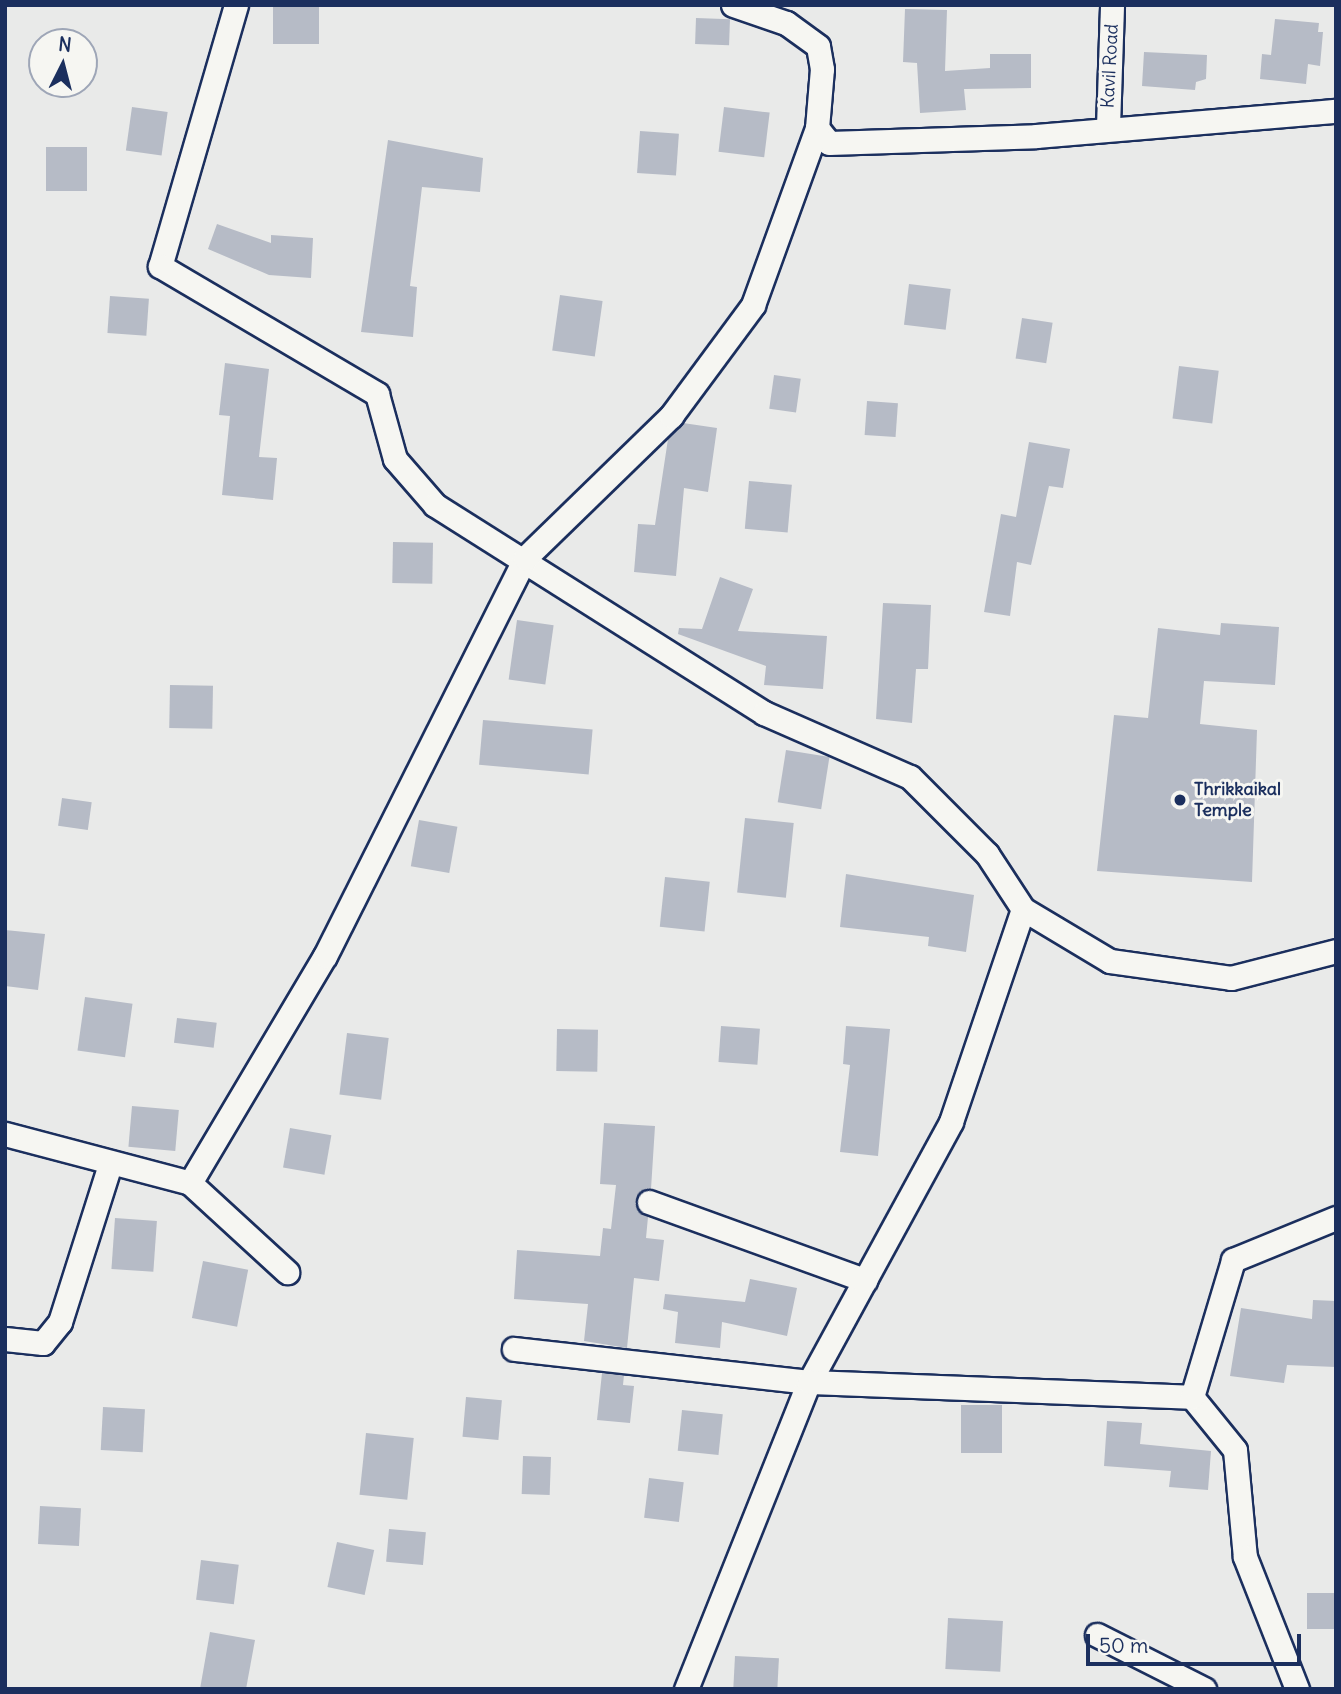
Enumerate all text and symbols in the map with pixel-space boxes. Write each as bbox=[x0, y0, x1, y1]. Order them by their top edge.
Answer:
street label: Kavil Road bbox=[1097, 23, 1123, 109]
north arrow bbox=[28, 28, 98, 98]
text: N bbox=[57, 31, 73, 57]
place label: Thrikkaikal Temple bbox=[1194, 779, 1281, 822]
marker: Thrikkaikal Temple bbox=[1172, 792, 1188, 808]
scale bar bbox=[1089, 1620, 1304, 1664]
text: 50 m bbox=[1099, 1632, 1148, 1659]

